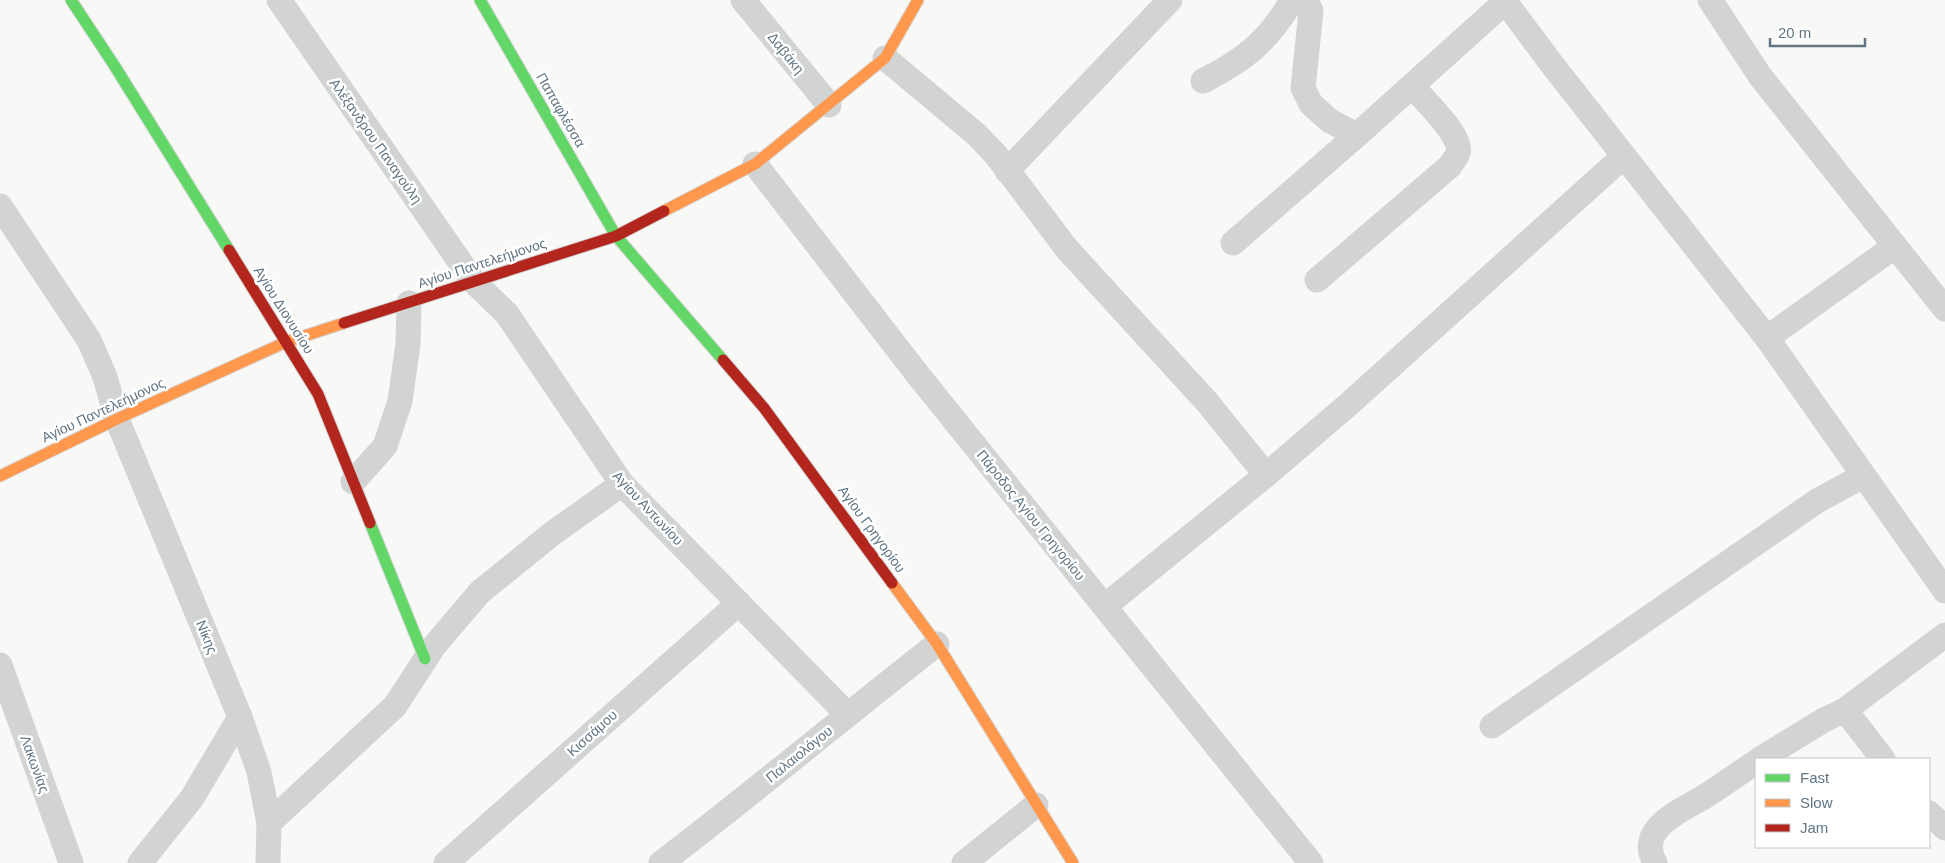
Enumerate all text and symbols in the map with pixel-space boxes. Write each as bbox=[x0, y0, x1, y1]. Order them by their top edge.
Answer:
scale bar bbox=[1770, 15, 1865, 47]
text: 20 m bbox=[1778, 24, 1811, 41]
street label: Δαβάκη bbox=[765, 29, 807, 77]
street label: Παπαφλέσσα bbox=[533, 70, 589, 150]
street label: Αλέξανδρου Παναγούλη bbox=[327, 75, 425, 207]
street label: Αγίου Παντελεήμονος bbox=[416, 235, 548, 291]
street label: Αγίου Διονυσίου bbox=[251, 263, 317, 357]
street label: Αγίου Παντελεήμονος bbox=[39, 374, 167, 446]
street label: Πάροδος Αγίου Γρηγορίου bbox=[974, 447, 1088, 583]
street label: Αγίου Αντωνίου bbox=[610, 468, 686, 548]
street label: Αγίου Γρηγορίου bbox=[835, 483, 909, 575]
street label: Νίκης bbox=[193, 618, 221, 656]
street label: Κισσάμου bbox=[564, 707, 620, 759]
street label: Παλαιολόγου bbox=[763, 722, 835, 786]
street label: Λακωνίας bbox=[17, 733, 53, 795]
legend bbox=[1755, 758, 1930, 848]
text: Fast bbox=[1800, 769, 1830, 786]
text: Slow bbox=[1800, 794, 1833, 811]
text: Jam bbox=[1800, 819, 1828, 836]

